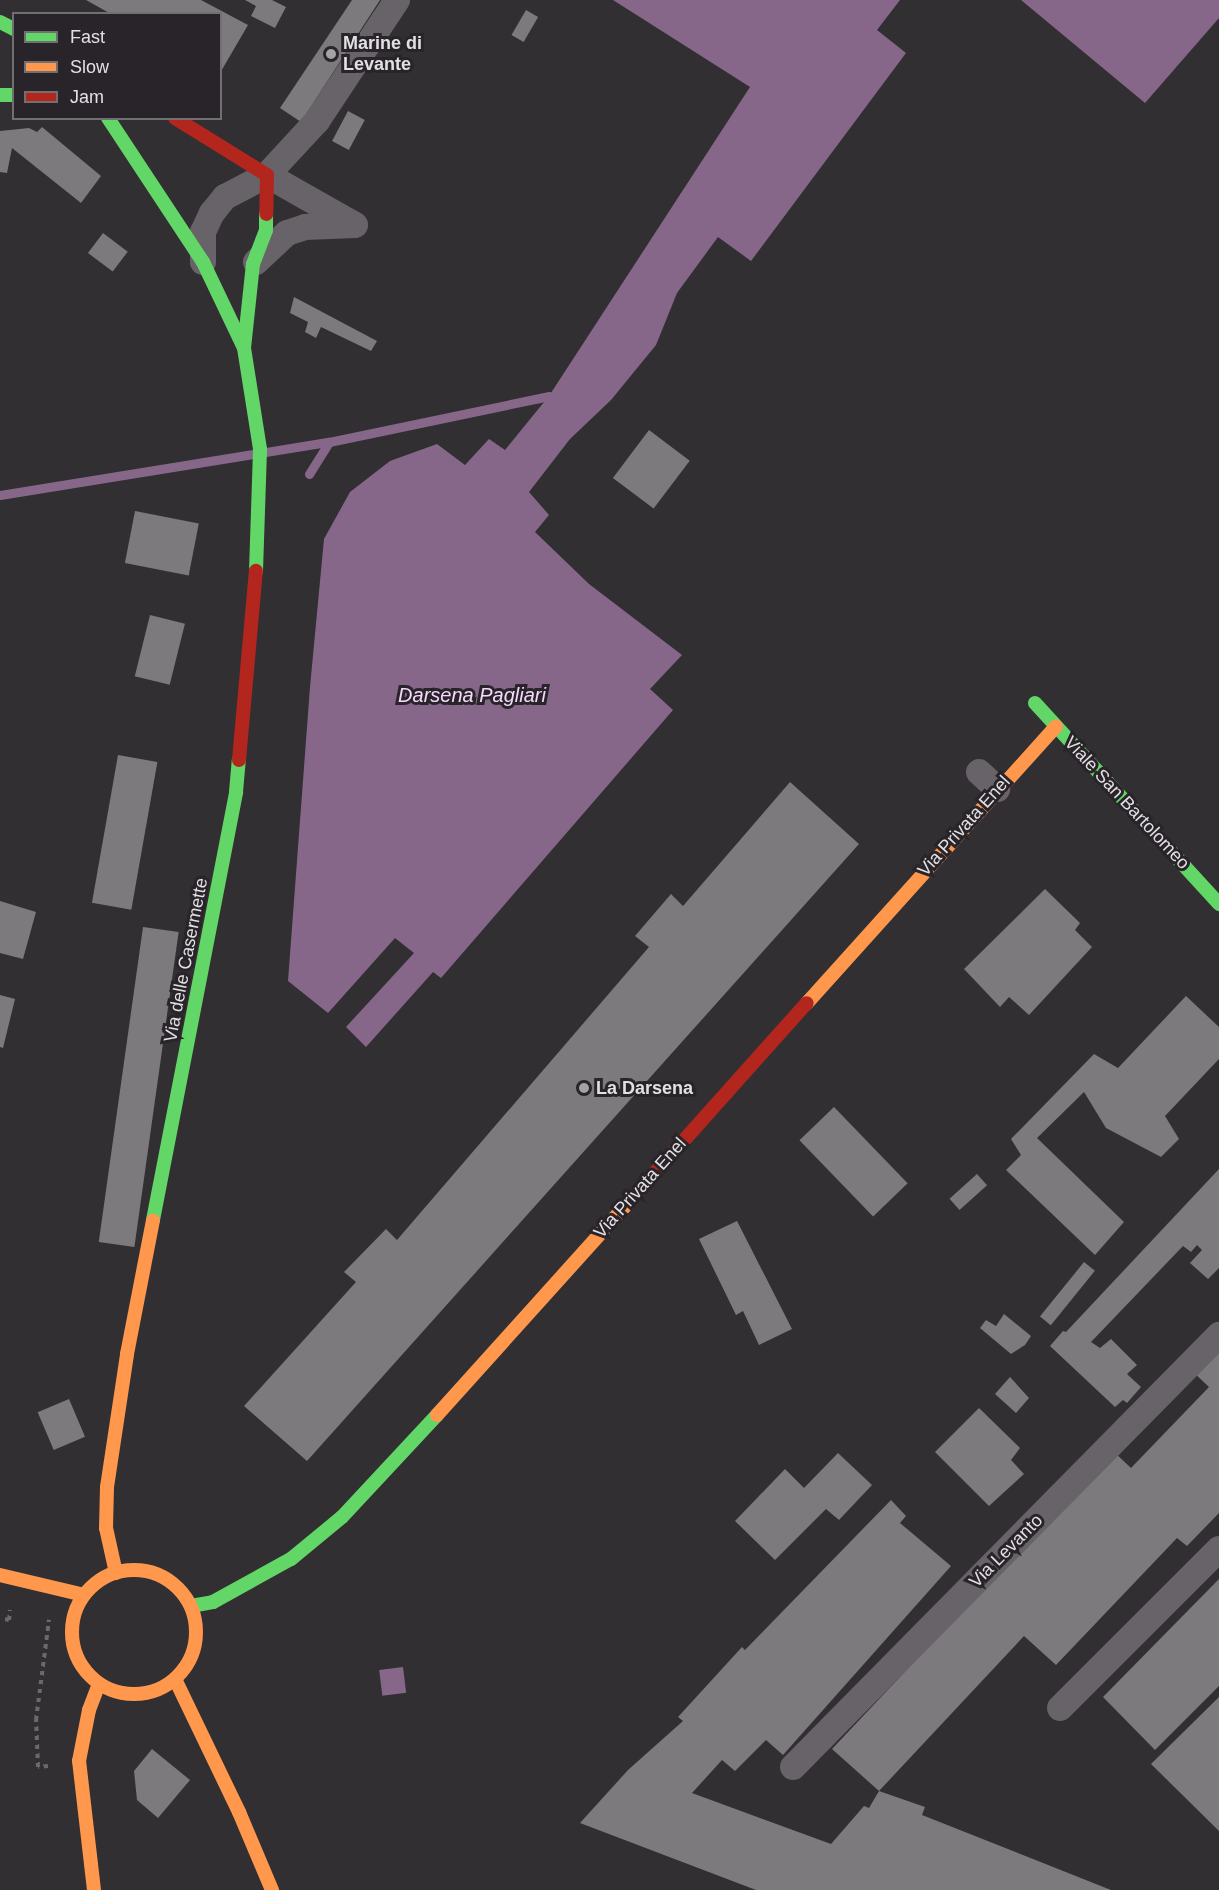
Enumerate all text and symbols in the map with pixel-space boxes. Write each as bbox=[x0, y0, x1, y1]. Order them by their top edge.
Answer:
legend bbox=[12, 12, 222, 120]
text: Fast bbox=[70, 27, 105, 47]
place label: Marine di Levante bbox=[343, 33, 422, 76]
marker: Marine di Levante bbox=[324, 47, 338, 61]
text: Slow bbox=[70, 57, 109, 77]
text: Jam bbox=[70, 87, 104, 107]
water label: Darsena Pagliari bbox=[398, 683, 546, 707]
street label: Viale San Bartolomeo bbox=[1060, 732, 1194, 874]
street label: Via Privata Enel bbox=[913, 771, 1015, 881]
street label: Via delle Casermette bbox=[159, 876, 213, 1044]
place label: La Darsena bbox=[596, 1077, 693, 1099]
marker: La Darsena bbox=[577, 1081, 591, 1095]
street label: Via Privata Enel bbox=[589, 1133, 691, 1243]
street label: Via Levanto bbox=[965, 1510, 1047, 1592]

